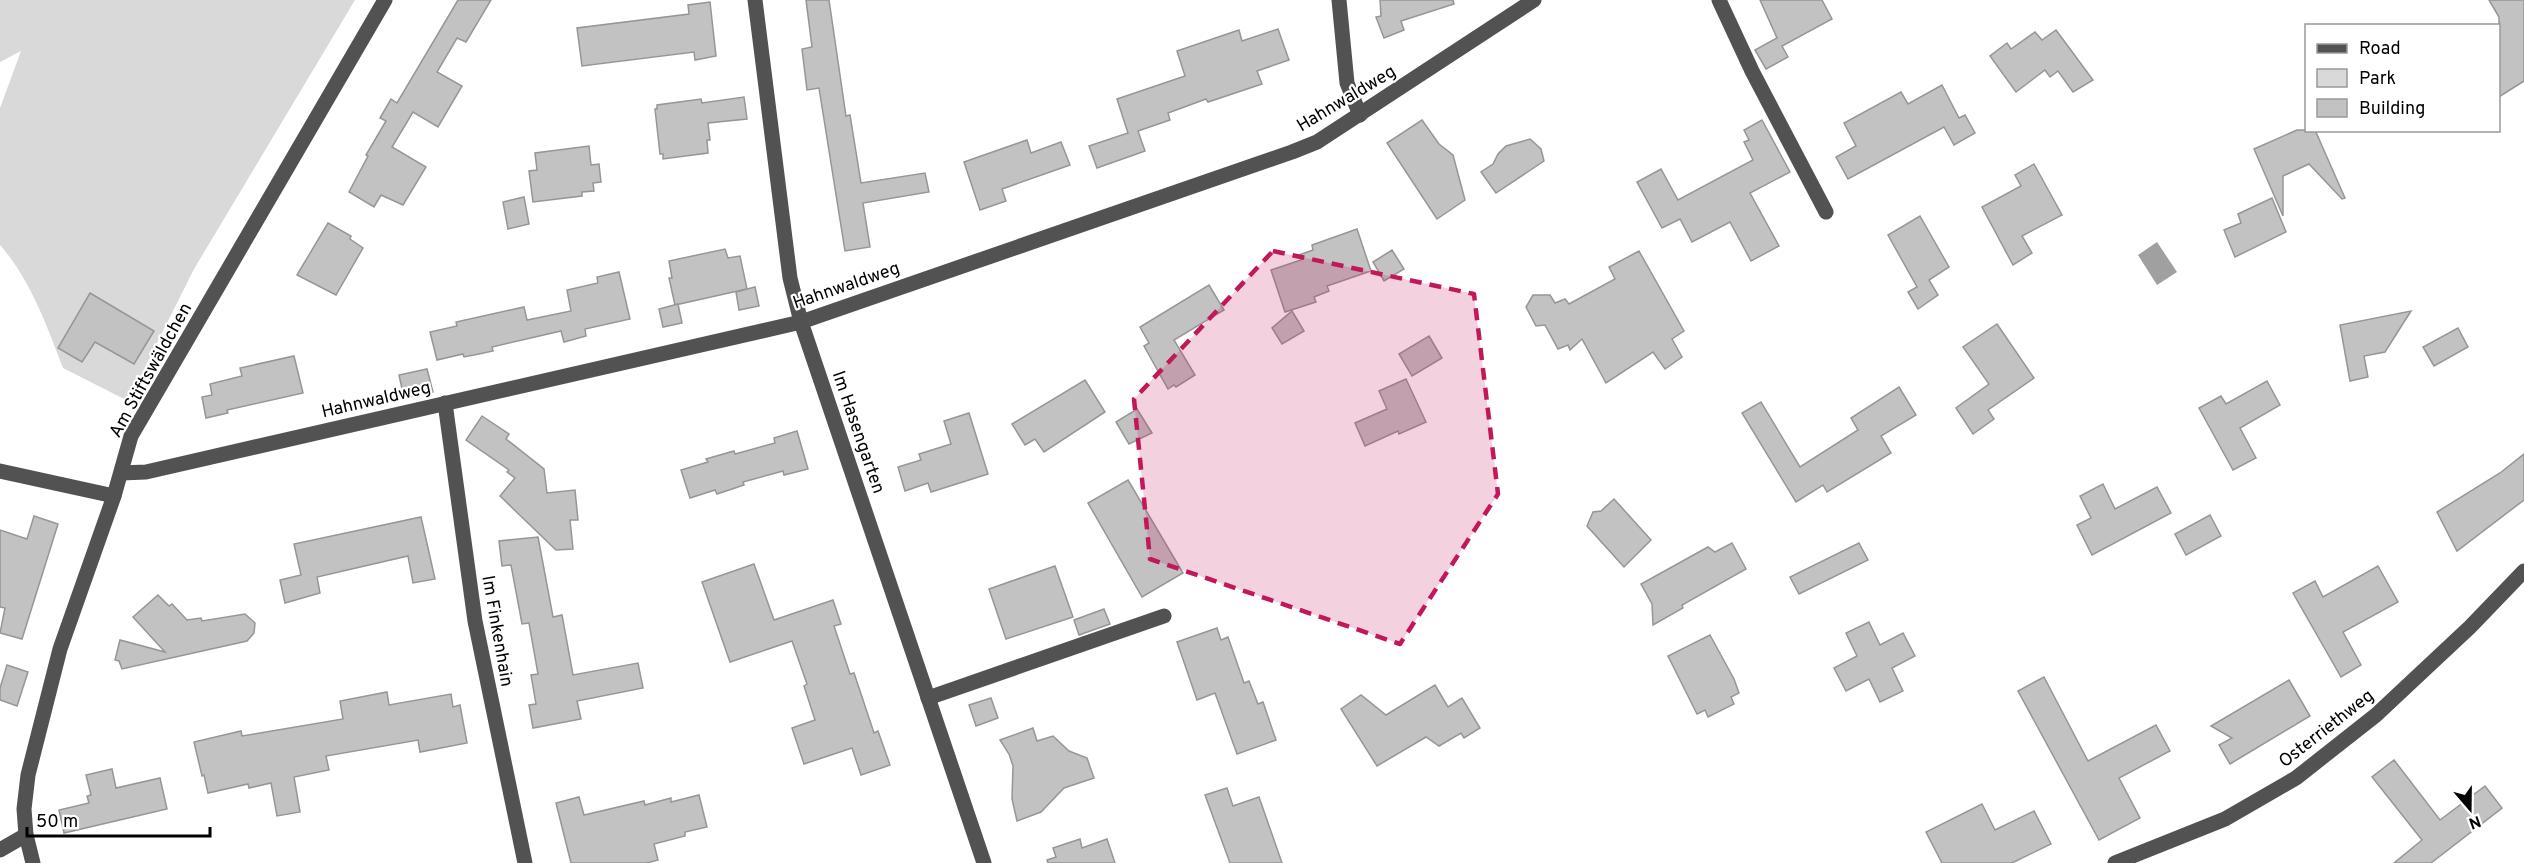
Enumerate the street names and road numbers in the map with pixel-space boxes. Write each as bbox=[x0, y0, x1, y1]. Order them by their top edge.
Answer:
street label: Hahnwaldweg bbox=[1293, 61, 1401, 138]
street label: Hahnwaldweg bbox=[790, 257, 903, 315]
street label: Am Stiftswäldchen bbox=[105, 299, 198, 442]
street label: Im Hasengarten bbox=[826, 368, 889, 497]
street label: Hahnwaldweg bbox=[319, 377, 433, 424]
street label: Im Finkenhain bbox=[475, 574, 518, 689]
street label: Osterriethweg bbox=[2275, 685, 2379, 774]

